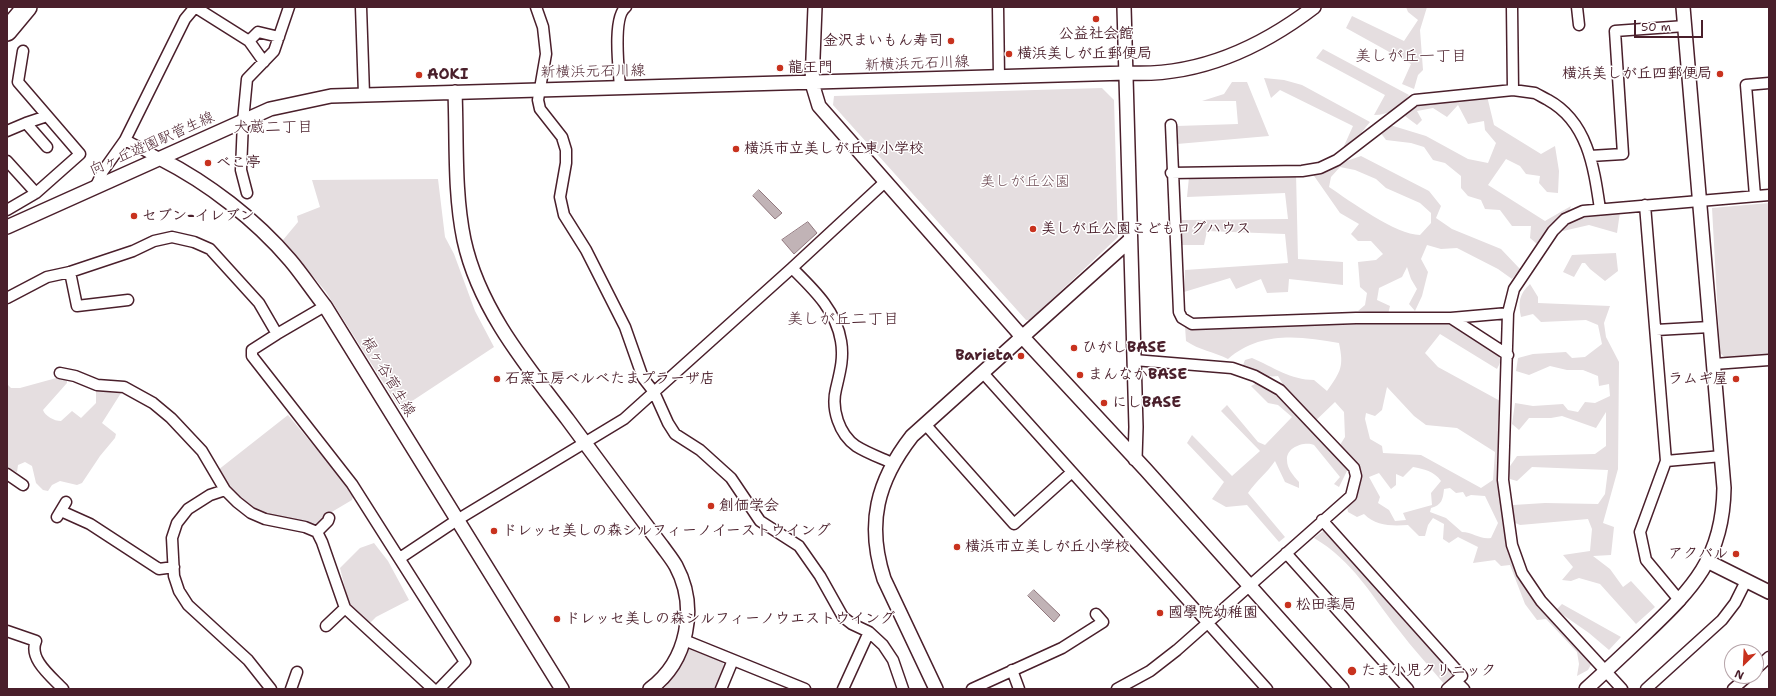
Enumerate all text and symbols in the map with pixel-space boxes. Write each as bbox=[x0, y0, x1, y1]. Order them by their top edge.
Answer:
scale bar bbox=[1636, 12, 1705, 38]
marker: 公益社会館 bbox=[1091, 14, 1101, 24]
text: 50 m bbox=[1641, 19, 1671, 35]
place label: 公益社会館 bbox=[1059, 25, 1133, 43]
place label: 金沢まいもん寿司 bbox=[823, 32, 943, 50]
marker: 金沢まいもん寿司 bbox=[946, 36, 956, 46]
place label: 横浜美しが丘郵便局 bbox=[1017, 45, 1152, 63]
district label: 美しが丘一丁目 bbox=[1355, 47, 1467, 67]
marker: 横浜美しが丘郵便局 bbox=[1004, 49, 1014, 59]
street label: 新横浜元石川線 bbox=[864, 53, 970, 75]
place label: 龍王門 bbox=[788, 59, 833, 77]
street label: 新横浜元石川線 bbox=[540, 62, 646, 82]
marker: 龍王門 bbox=[775, 63, 785, 73]
place label: 横浜美しが丘四郵便局 bbox=[1562, 65, 1712, 83]
place label: AOKI bbox=[427, 66, 468, 84]
marker: 横浜美しが丘四郵便局 bbox=[1715, 69, 1725, 79]
marker: AOKI bbox=[414, 70, 424, 80]
street label: 向ヶ丘遊園駅菅生線 bbox=[87, 108, 217, 180]
district label: 犬蔵二丁目 bbox=[233, 118, 313, 138]
place label: 横浜市立美しが丘東小学校 bbox=[744, 140, 924, 158]
marker: 横浜市立美しが丘東小学校 bbox=[731, 144, 741, 154]
place label: べこ亭 bbox=[216, 154, 261, 172]
marker: べこ亭 bbox=[203, 158, 213, 168]
park label: 美しが丘公園 bbox=[980, 173, 1070, 191]
place label: セブン-イレブン bbox=[142, 207, 255, 225]
marker: セブン-イレブン bbox=[129, 211, 139, 221]
place label: 美しが丘公園こどもログハウス bbox=[1041, 220, 1251, 238]
marker: 美しが丘公園こどもログハウス bbox=[1028, 224, 1038, 234]
district label: 美しが丘二丁目 bbox=[787, 310, 899, 330]
street label: 梶ヶ谷菅生線 bbox=[357, 334, 419, 420]
place label: ひがしBASE bbox=[1082, 339, 1166, 357]
marker: ひがしBASE bbox=[1069, 343, 1079, 353]
place label: Barieta bbox=[955, 347, 1013, 365]
marker: Barieta bbox=[1016, 351, 1026, 361]
place label: まんなかBASE bbox=[1088, 366, 1187, 384]
place label: 石窯工房ベルベたまプラーザ店 bbox=[505, 370, 715, 388]
marker: まんなかBASE bbox=[1075, 370, 1085, 380]
place label: ラムギ屋 bbox=[1668, 370, 1728, 388]
marker: 石窯工房ベルベたまプラーザ店 bbox=[492, 374, 502, 384]
marker: ラムギ屋 bbox=[1731, 374, 1741, 384]
place label: にしBASE bbox=[1112, 394, 1181, 412]
marker: にしBASE bbox=[1099, 398, 1109, 408]
place label: 創価学会 bbox=[719, 497, 779, 515]
marker: 創価学会 bbox=[706, 501, 716, 511]
place label: ドレッセ美しの森シルフィーノイーストウイング bbox=[502, 522, 831, 540]
marker: ドレッセ美しの森シルフィーノイーストウイング bbox=[489, 526, 499, 536]
place label: 横浜市立美しが丘小学校 bbox=[965, 538, 1130, 556]
marker: 横浜市立美しが丘小学校 bbox=[952, 542, 962, 552]
place label: アクバル bbox=[1668, 545, 1728, 563]
marker: アクバル bbox=[1731, 549, 1741, 559]
place label: 松田薬局 bbox=[1296, 596, 1356, 614]
marker: 松田薬局 bbox=[1283, 600, 1293, 610]
place label: 國學院幼稚園 bbox=[1168, 604, 1258, 622]
marker: 國學院幼稚園 bbox=[1155, 608, 1165, 618]
place label: ドレッセ美しの森シルフィーノウエストウイング bbox=[565, 610, 895, 628]
marker: ドレッセ美しの森シルフィーノウエストウイング bbox=[552, 614, 562, 624]
north arrow bbox=[1724, 644, 1764, 684]
place label: たま小児クリニック bbox=[1361, 662, 1496, 680]
marker: たま小児クリニック bbox=[1346, 665, 1358, 677]
text: N bbox=[1732, 666, 1746, 683]

